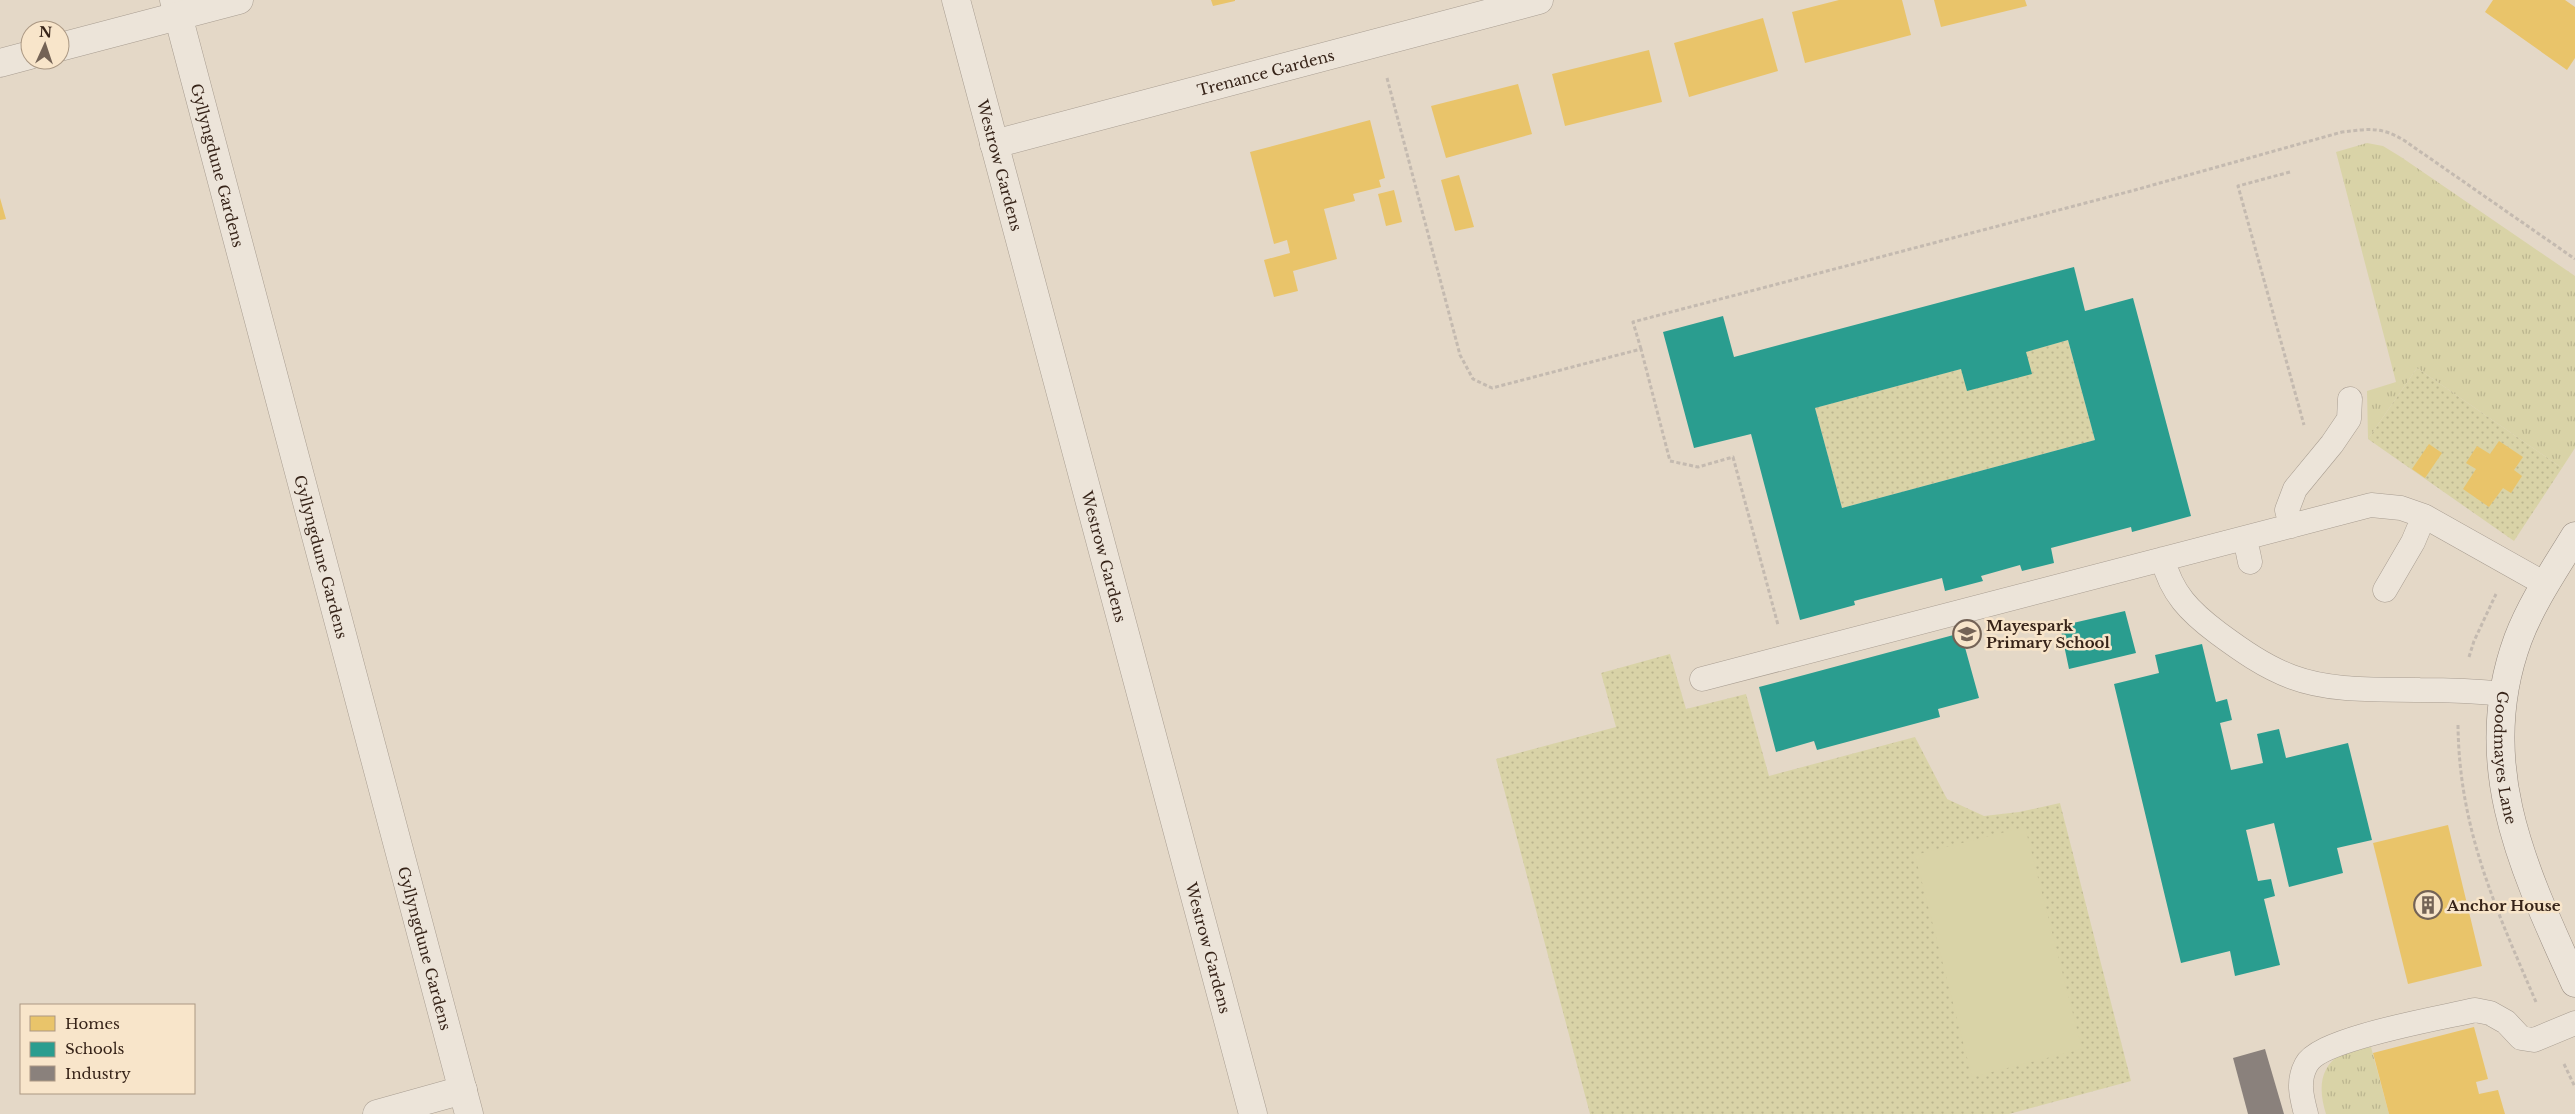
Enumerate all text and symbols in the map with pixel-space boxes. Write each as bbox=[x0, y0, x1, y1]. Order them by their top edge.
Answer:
north arrow bbox=[20, 20, 70, 70]
text: N bbox=[39, 23, 53, 41]
street label: Trenance Gardens bbox=[1195, 45, 1336, 99]
street label: Gyllyngdune Gardens bbox=[187, 81, 249, 249]
street label: Westrow Gardens bbox=[973, 97, 1027, 233]
street label: Gyllyngdune Gardens bbox=[291, 473, 352, 641]
street label: Westrow Gardens bbox=[1078, 488, 1131, 624]
place label: Mayespark Primary School bbox=[1986, 616, 2110, 652]
school or university icon: Mayespark Primary School bbox=[1952, 619, 1982, 649]
street label: Goodmayes Lane bbox=[2491, 690, 2521, 826]
street label: Gyllyngdune Gardens bbox=[394, 864, 456, 1032]
street label: Westrow Gardens bbox=[1182, 879, 1235, 1016]
building icon: Anchor House bbox=[2413, 890, 2443, 920]
place label: Anchor House bbox=[2446, 896, 2561, 915]
legend bbox=[20, 1004, 195, 1094]
text: Homes bbox=[65, 1014, 120, 1033]
text: Schools bbox=[65, 1039, 125, 1058]
text: Industry bbox=[65, 1064, 131, 1083]

